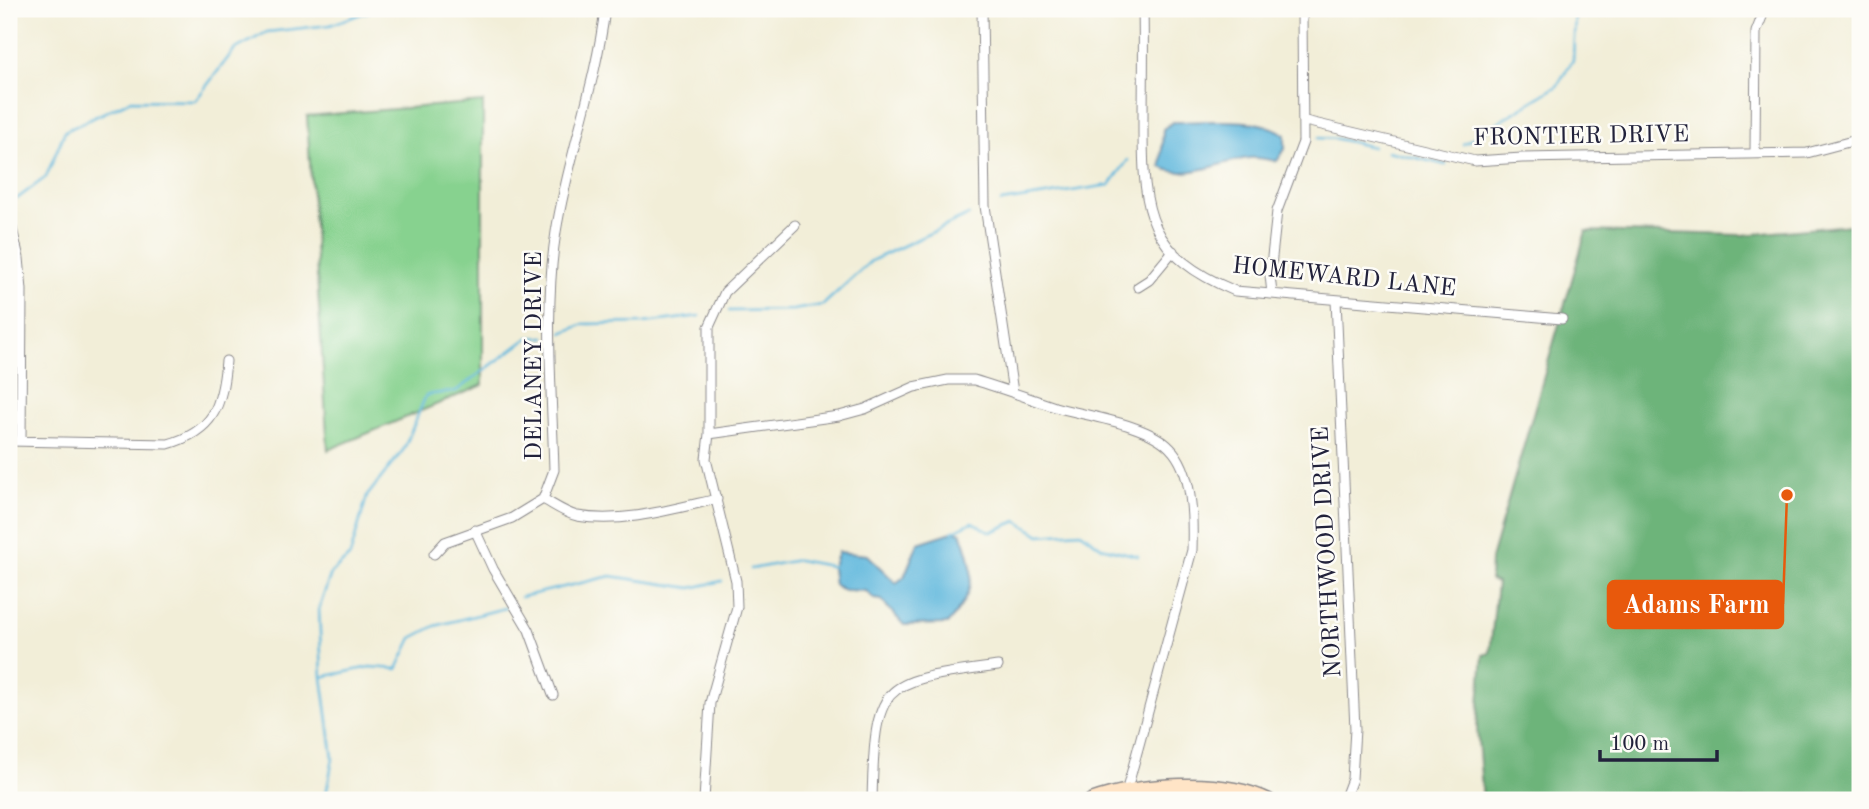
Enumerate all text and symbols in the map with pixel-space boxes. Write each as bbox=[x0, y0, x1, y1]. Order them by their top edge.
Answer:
street label: FRONTIER DRIVE bbox=[1473, 123, 1689, 151]
street label: DELANEY DRIVE bbox=[523, 251, 547, 461]
street label: HOMEWARD LANE bbox=[1231, 254, 1457, 302]
street label: NORTHWOOD DRIVE bbox=[1309, 425, 1347, 679]
callout: Adams Farm bbox=[1608, 581, 1783, 628]
text: Adams Farm bbox=[1622, 593, 1770, 619]
scale bar bbox=[1600, 718, 1717, 762]
text: 100 m bbox=[1610, 734, 1669, 755]

